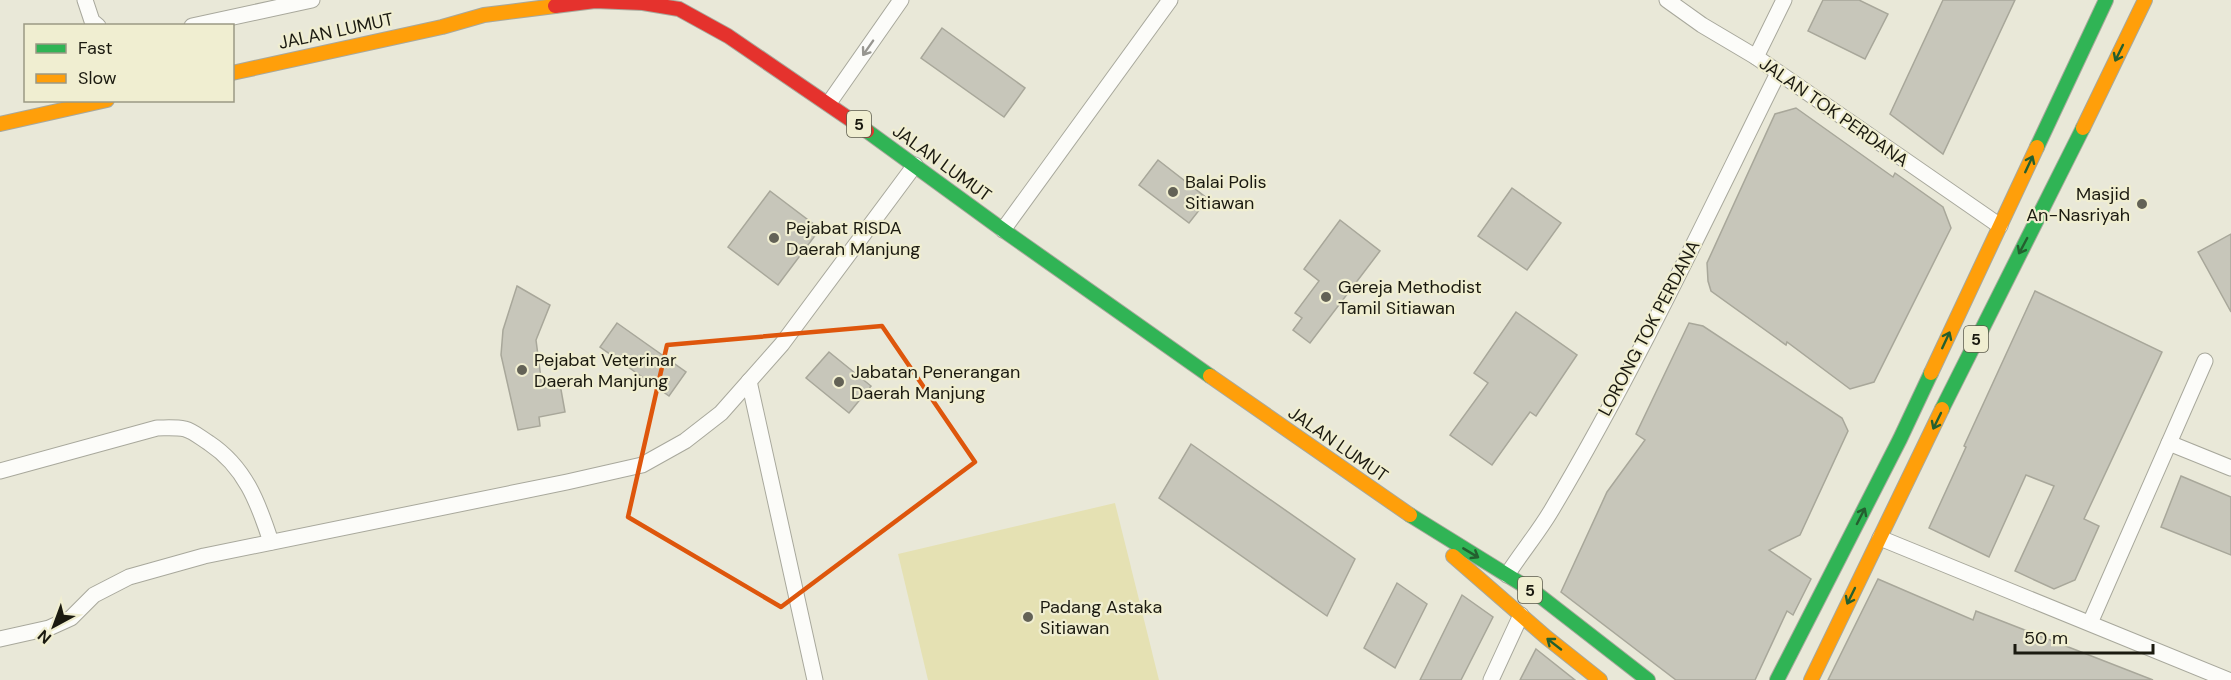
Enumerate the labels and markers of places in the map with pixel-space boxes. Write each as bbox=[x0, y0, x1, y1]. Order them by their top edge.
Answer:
place label: Balai Polis Sitiawan bbox=[1185, 170, 1267, 215]
place label: Masjid An-Nasriyah bbox=[2026, 182, 2130, 227]
marker: Balai Polis Sitiawan bbox=[1166, 185, 1180, 199]
marker: Masjid An-Nasriyah bbox=[2135, 197, 2149, 211]
place label: Pejabat RISDA Daerah Manjung bbox=[786, 216, 920, 261]
marker: Pejabat RISDA Daerah Manjung bbox=[767, 231, 781, 245]
place label: Gereja Methodist Tamil Sitiawan bbox=[1338, 275, 1482, 320]
marker: Gereja Methodist Tamil Sitiawan bbox=[1319, 290, 1333, 304]
place label: Pejabat Veterinar Daerah Manjung bbox=[534, 348, 677, 393]
place label: Jabatan Penerangan Daerah Manjung bbox=[851, 360, 1020, 405]
marker: Pejabat Veterinar Daerah Manjung bbox=[515, 363, 529, 377]
marker: Jabatan Penerangan Daerah Manjung bbox=[832, 375, 846, 389]
place label: Padang Astaka Sitiawan bbox=[1040, 595, 1162, 640]
marker: Padang Astaka Sitiawan bbox=[1021, 610, 1035, 624]

